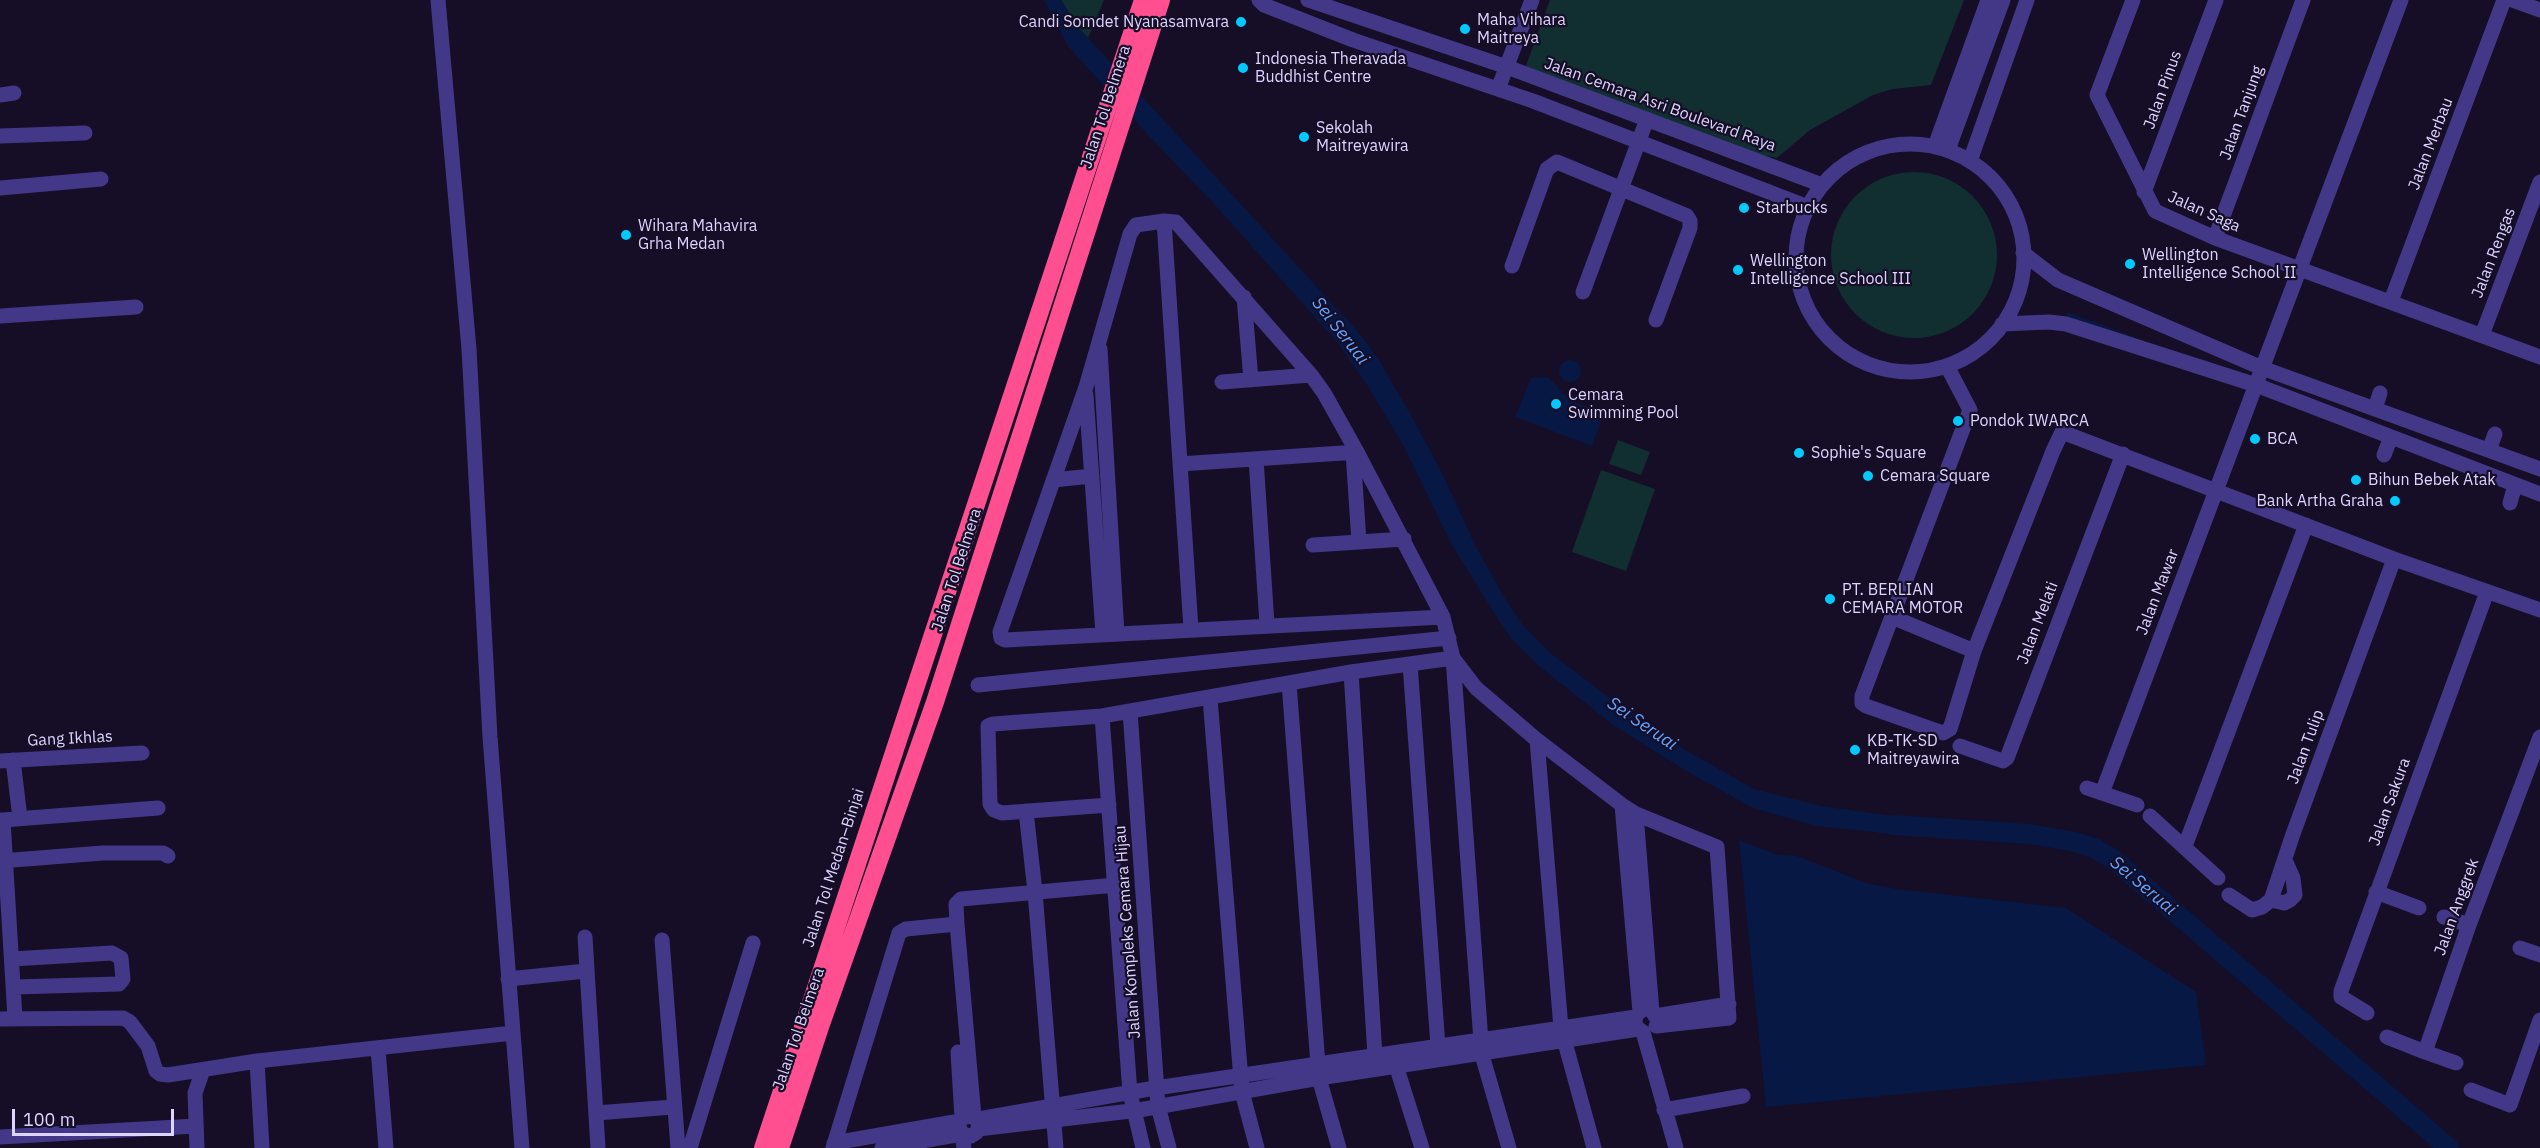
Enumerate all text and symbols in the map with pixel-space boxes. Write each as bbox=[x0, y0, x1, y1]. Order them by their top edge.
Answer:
place label: Maha Vihara Maitreya bbox=[1477, 10, 1566, 48]
place label: Candi Somdet Nyanasamvara bbox=[1019, 12, 1229, 32]
marker: Candi Somdet Nyanasamvara bbox=[1234, 15, 1248, 29]
marker: Maha Vihara Maitreya bbox=[1458, 22, 1472, 36]
street label: Jalan Tol Belmera bbox=[1077, 43, 1135, 171]
street label: Jalan Pinus bbox=[2140, 48, 2186, 132]
place label: Indonesia Theravada Buddhist Centre bbox=[1255, 49, 1406, 87]
street label: Jalan Cemara Asri Boulevard Raya bbox=[1542, 54, 1778, 156]
marker: Indonesia Theravada Buddhist Centre bbox=[1236, 61, 1250, 75]
street label: Jalan Tanjung bbox=[2216, 63, 2268, 163]
street label: Jalan Merbau bbox=[2405, 95, 2457, 193]
place label: Sekolah Maitreyawira bbox=[1316, 118, 1409, 156]
marker: Sekolah Maitreyawira bbox=[1297, 130, 1311, 144]
street label: Jalan Saga bbox=[2165, 188, 2243, 236]
place label: Starbucks bbox=[1756, 198, 1828, 218]
marker: Starbucks bbox=[1737, 201, 1751, 215]
street label: Jalan Rengas bbox=[2468, 205, 2520, 301]
place label: Wihara Mahavira Grha Medan bbox=[638, 216, 757, 254]
marker: Wihara Mahavira Grha Medan bbox=[619, 228, 633, 242]
place label: Wellington Intelligence School II bbox=[2142, 245, 2296, 283]
place label: Wellington Intelligence School III bbox=[1750, 251, 1911, 289]
marker: Wellington Intelligence School II bbox=[2123, 257, 2137, 271]
marker: Wellington Intelligence School III bbox=[1731, 263, 1745, 277]
water label: Sei Seruai bbox=[1307, 293, 1373, 369]
place label: Cemara Swimming Pool bbox=[1568, 385, 1678, 423]
marker: Cemara Swimming Pool bbox=[1549, 397, 1563, 411]
place label: Pondok IWARCA bbox=[1970, 411, 2089, 431]
marker: Pondok IWARCA bbox=[1951, 414, 1965, 428]
place label: BCA bbox=[2267, 429, 2298, 449]
marker: BCA bbox=[2248, 432, 2262, 446]
place label: Sophie's Square bbox=[1811, 443, 1926, 463]
marker: Sophie's Square bbox=[1792, 446, 1806, 460]
place label: Cemara Square bbox=[1880, 466, 1990, 486]
marker: Cemara Square bbox=[1861, 469, 1875, 483]
place label: Bihun Bebek Atak bbox=[2368, 470, 2496, 490]
marker: Bihun Bebek Atak bbox=[2349, 473, 2363, 487]
place label: Bank Artha Graha bbox=[2256, 491, 2383, 511]
marker: Bank Artha Graha bbox=[2388, 494, 2402, 508]
street label: Jalan Tol Belmera bbox=[928, 506, 986, 634]
street label: Jalan Mawar bbox=[2133, 546, 2183, 638]
street label: Jalan Melati bbox=[2013, 579, 2063, 667]
place label: PT. BERLIAN CEMARA MOTOR bbox=[1842, 580, 1963, 618]
marker: PT. BERLIAN CEMARA MOTOR bbox=[1823, 592, 1837, 606]
water label: Sei Seruai bbox=[1603, 693, 1681, 755]
street label: Jalan Tulip bbox=[2284, 707, 2328, 787]
street label: Gang Ikhlas bbox=[27, 727, 113, 751]
place label: KB-TK-SD Maitreyawira bbox=[1867, 731, 1960, 769]
marker: KB-TK-SD Maitreyawira bbox=[1848, 743, 1862, 757]
street label: Jalan Sakura bbox=[2365, 755, 2415, 849]
street label: Jalan Tol Medan–Binjai bbox=[799, 786, 869, 950]
street label: Jalan Kompleks Cemara Hijau bbox=[1111, 825, 1145, 1039]
water label: Sei Seruai bbox=[2105, 852, 2181, 920]
street label: Jalan Anggrek bbox=[2431, 856, 2483, 958]
street label: Jalan Tol Belmera bbox=[769, 965, 829, 1093]
scale bar bbox=[15, 1097, 177, 1135]
text: 100 m bbox=[23, 1108, 75, 1131]

